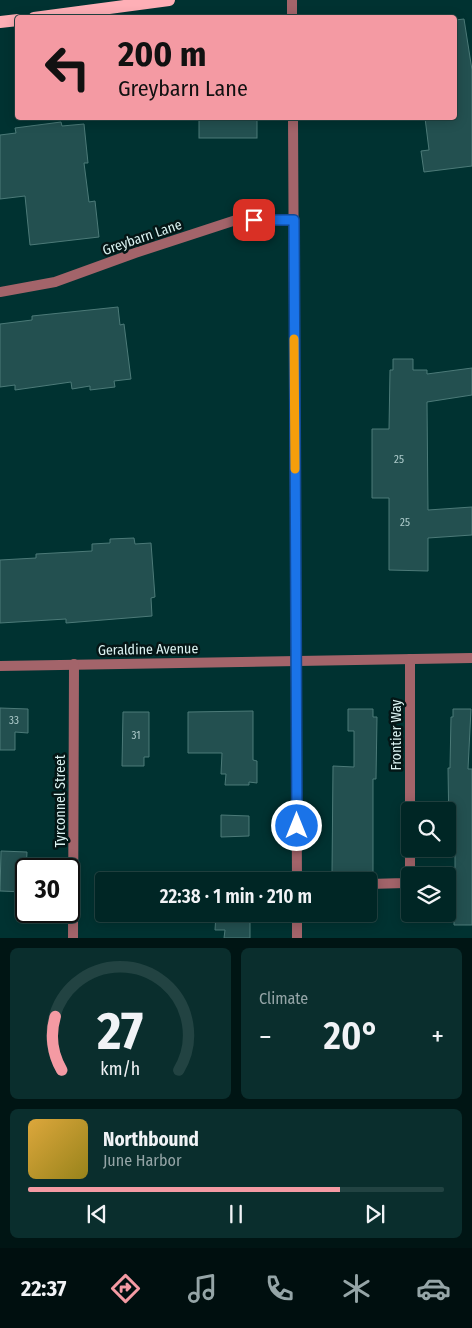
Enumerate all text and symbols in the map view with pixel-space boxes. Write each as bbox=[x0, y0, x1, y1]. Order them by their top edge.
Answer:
text: 200 m bbox=[118, 33, 206, 75]
icon: left bbox=[35, 35, 100, 100]
text: Greybarn Lane bbox=[118, 75, 248, 102]
pin bbox=[233, 199, 275, 241]
icon: arrive bbox=[240, 206, 268, 234]
street label: Greybarn Lane bbox=[100, 216, 184, 259]
house number: 25 bbox=[394, 453, 404, 466]
house number: 25 bbox=[400, 516, 410, 529]
street label: Geraldine Avenue bbox=[98, 640, 198, 659]
street label: Frontier Way bbox=[388, 699, 405, 771]
house number: 33 bbox=[9, 714, 19, 727]
house number: 31 bbox=[132, 729, 141, 742]
street label: Tyrconnel Street bbox=[52, 754, 69, 847]
position arrow bbox=[270, 799, 322, 851]
map controls bbox=[401, 802, 456, 922]
button: search bbox=[401, 802, 456, 857]
speed limit sign: 30 bbox=[15, 858, 80, 923]
button: layers bbox=[401, 867, 456, 922]
text: 22:38 · 1 min · 210 m bbox=[160, 885, 312, 908]
text: Climate bbox=[259, 989, 308, 1008]
text: 27 bbox=[97, 1000, 143, 1063]
text: 20° bbox=[324, 1013, 379, 1059]
text: − bbox=[259, 1020, 272, 1053]
text: + bbox=[431, 1020, 444, 1053]
text: km/h bbox=[101, 1058, 140, 1080]
text: Northbound bbox=[103, 1128, 199, 1151]
text: June Harbor bbox=[103, 1151, 181, 1170]
icon: previous bbox=[83, 1200, 111, 1228]
icon: pause bbox=[222, 1200, 250, 1228]
icon: next bbox=[361, 1200, 389, 1228]
icon: directions bbox=[108, 1271, 143, 1306]
icon: music bbox=[185, 1271, 220, 1306]
icon: phone bbox=[262, 1271, 297, 1306]
icon: climate bbox=[339, 1271, 374, 1306]
icon: car bbox=[416, 1271, 451, 1306]
text: 22:37 bbox=[21, 1275, 66, 1302]

